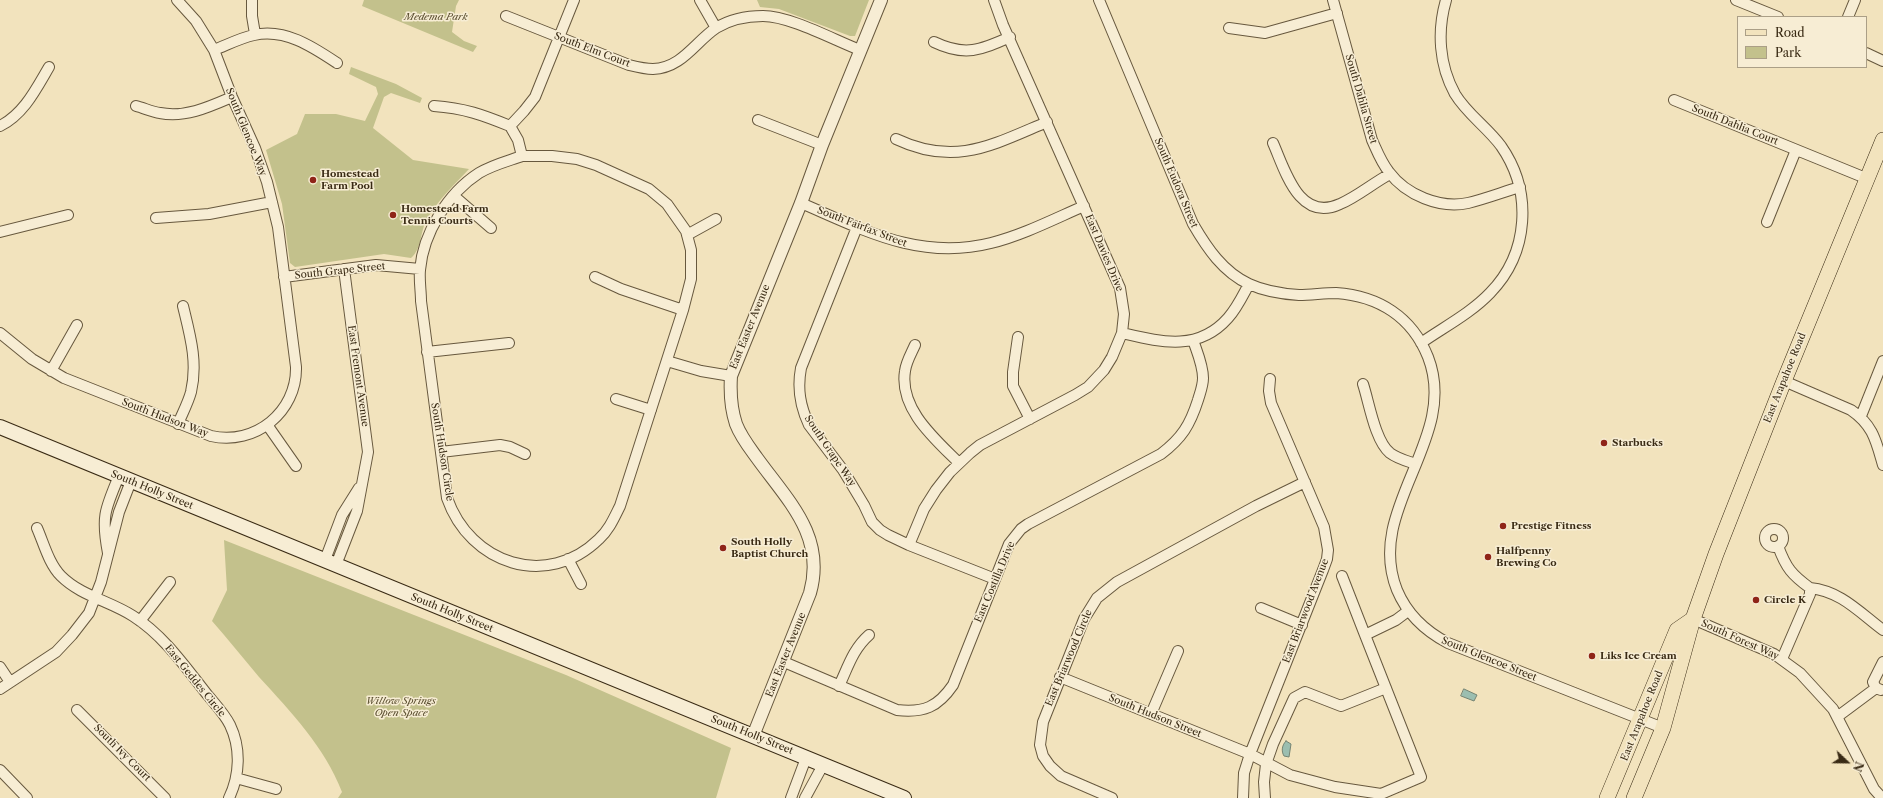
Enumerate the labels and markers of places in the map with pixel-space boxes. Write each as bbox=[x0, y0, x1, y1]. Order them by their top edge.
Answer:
place label: Homestead Farm Pool bbox=[321, 168, 379, 192]
marker: Homestead Farm Pool bbox=[308, 175, 318, 185]
place label: Homestead Farm Tennis Courts bbox=[401, 203, 489, 226]
marker: Homestead Farm Tennis Courts bbox=[388, 210, 398, 220]
place label: Starbucks bbox=[1612, 437, 1663, 449]
marker: Starbucks bbox=[1599, 438, 1609, 448]
place label: Prestige Fitness bbox=[1511, 520, 1591, 532]
marker: Prestige Fitness bbox=[1498, 521, 1508, 531]
place label: South Holly Baptist Church bbox=[731, 536, 808, 560]
marker: South Holly Baptist Church bbox=[718, 543, 728, 553]
place label: Halfpenny Brewing Co bbox=[1496, 545, 1557, 568]
marker: Halfpenny Brewing Co bbox=[1483, 552, 1493, 562]
place label: Circle K bbox=[1764, 594, 1806, 606]
marker: Circle K bbox=[1751, 595, 1761, 605]
place label: Liks Ice Cream bbox=[1600, 650, 1677, 662]
marker: Liks Ice Cream bbox=[1587, 651, 1597, 661]

